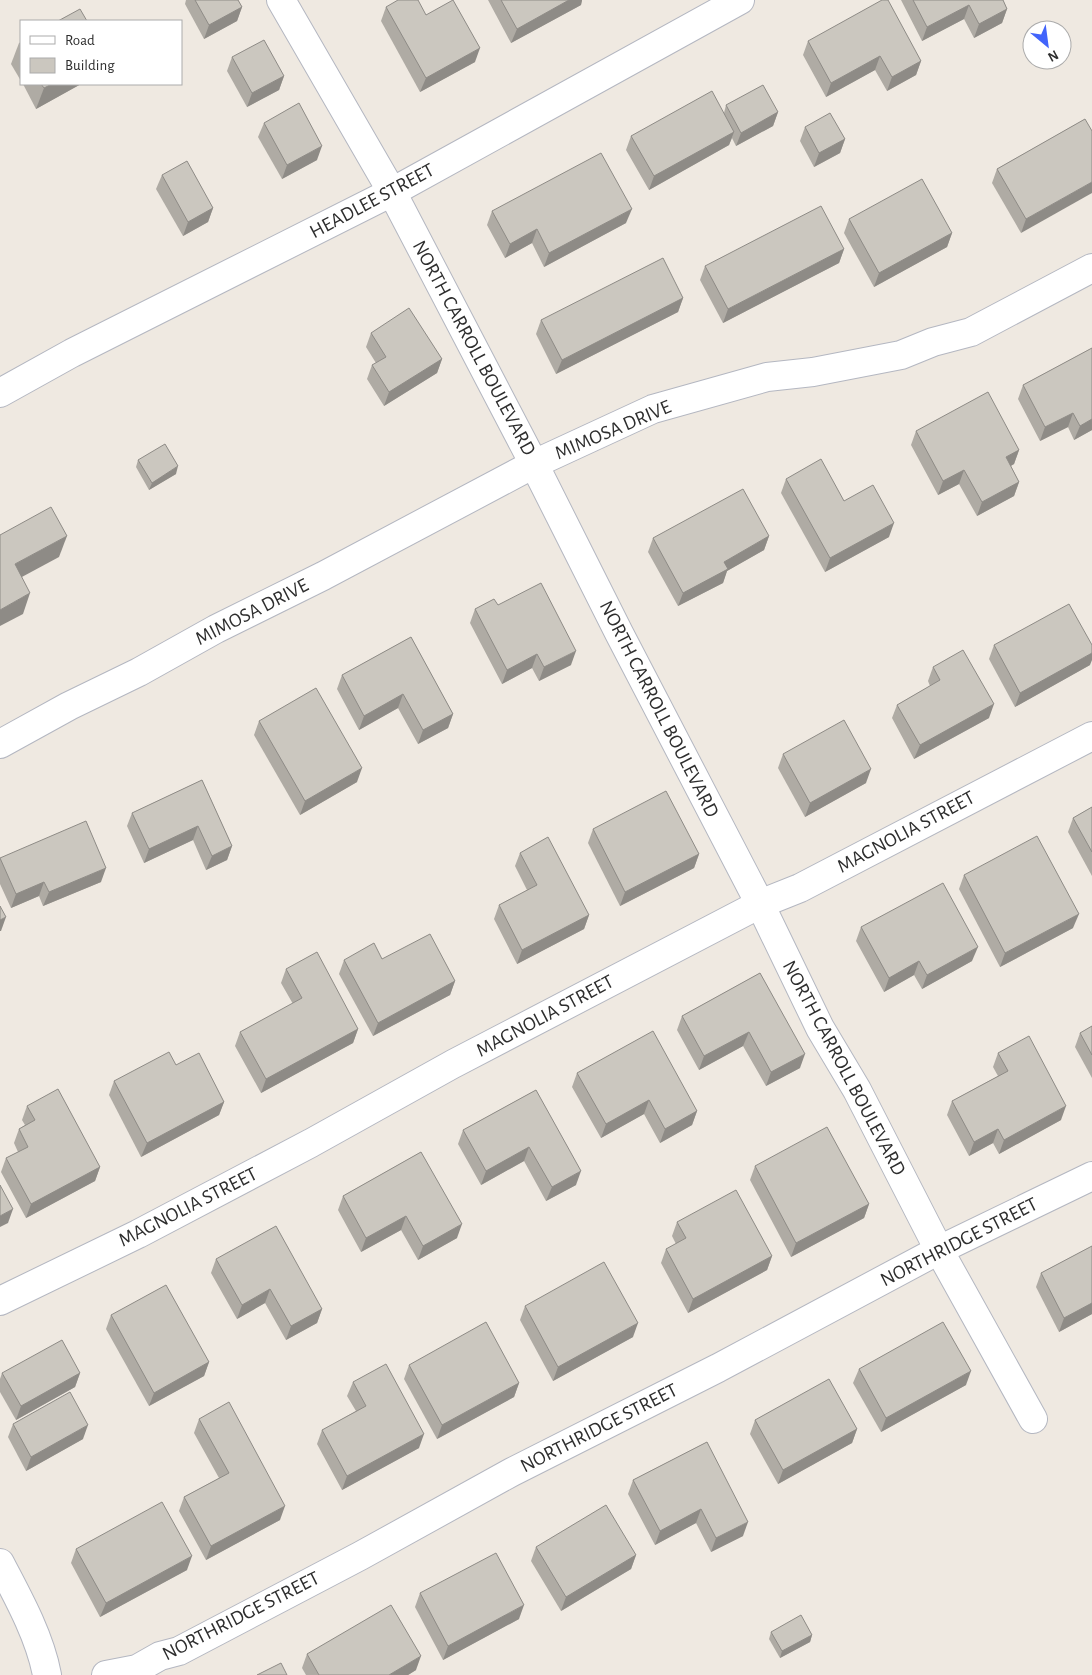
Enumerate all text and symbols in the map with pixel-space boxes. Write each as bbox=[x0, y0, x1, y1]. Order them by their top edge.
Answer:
legend bbox=[20, 20, 182, 85]
north arrow bbox=[1022, 20, 1072, 70]
text: Road bbox=[65, 33, 95, 48]
text: N bbox=[1045, 47, 1060, 64]
text: Building bbox=[65, 58, 115, 73]
street label: HEADLEE STREET bbox=[306, 160, 438, 242]
street label: NORTH CARROLL BOULEVARD bbox=[409, 237, 539, 459]
street label: MIMOSA DRIVE bbox=[552, 396, 674, 463]
street label: MIMOSA DRIVE bbox=[192, 575, 312, 649]
street label: NORTH CARROLL BOULEVARD bbox=[596, 597, 722, 821]
street label: MAGNOLIA STREET bbox=[834, 787, 978, 877]
street label: NORTH CARROLL BOULEVARD bbox=[779, 957, 909, 1179]
street label: MAGNOLIA STREET bbox=[473, 971, 617, 1061]
street label: MAGNOLIA STREET bbox=[115, 1163, 261, 1251]
street label: NORTHRIDGE STREET bbox=[877, 1194, 1041, 1290]
street label: NORTHRIDGE STREET bbox=[517, 1380, 681, 1476]
street label: NORTHRIDGE STREET bbox=[159, 1568, 323, 1664]

